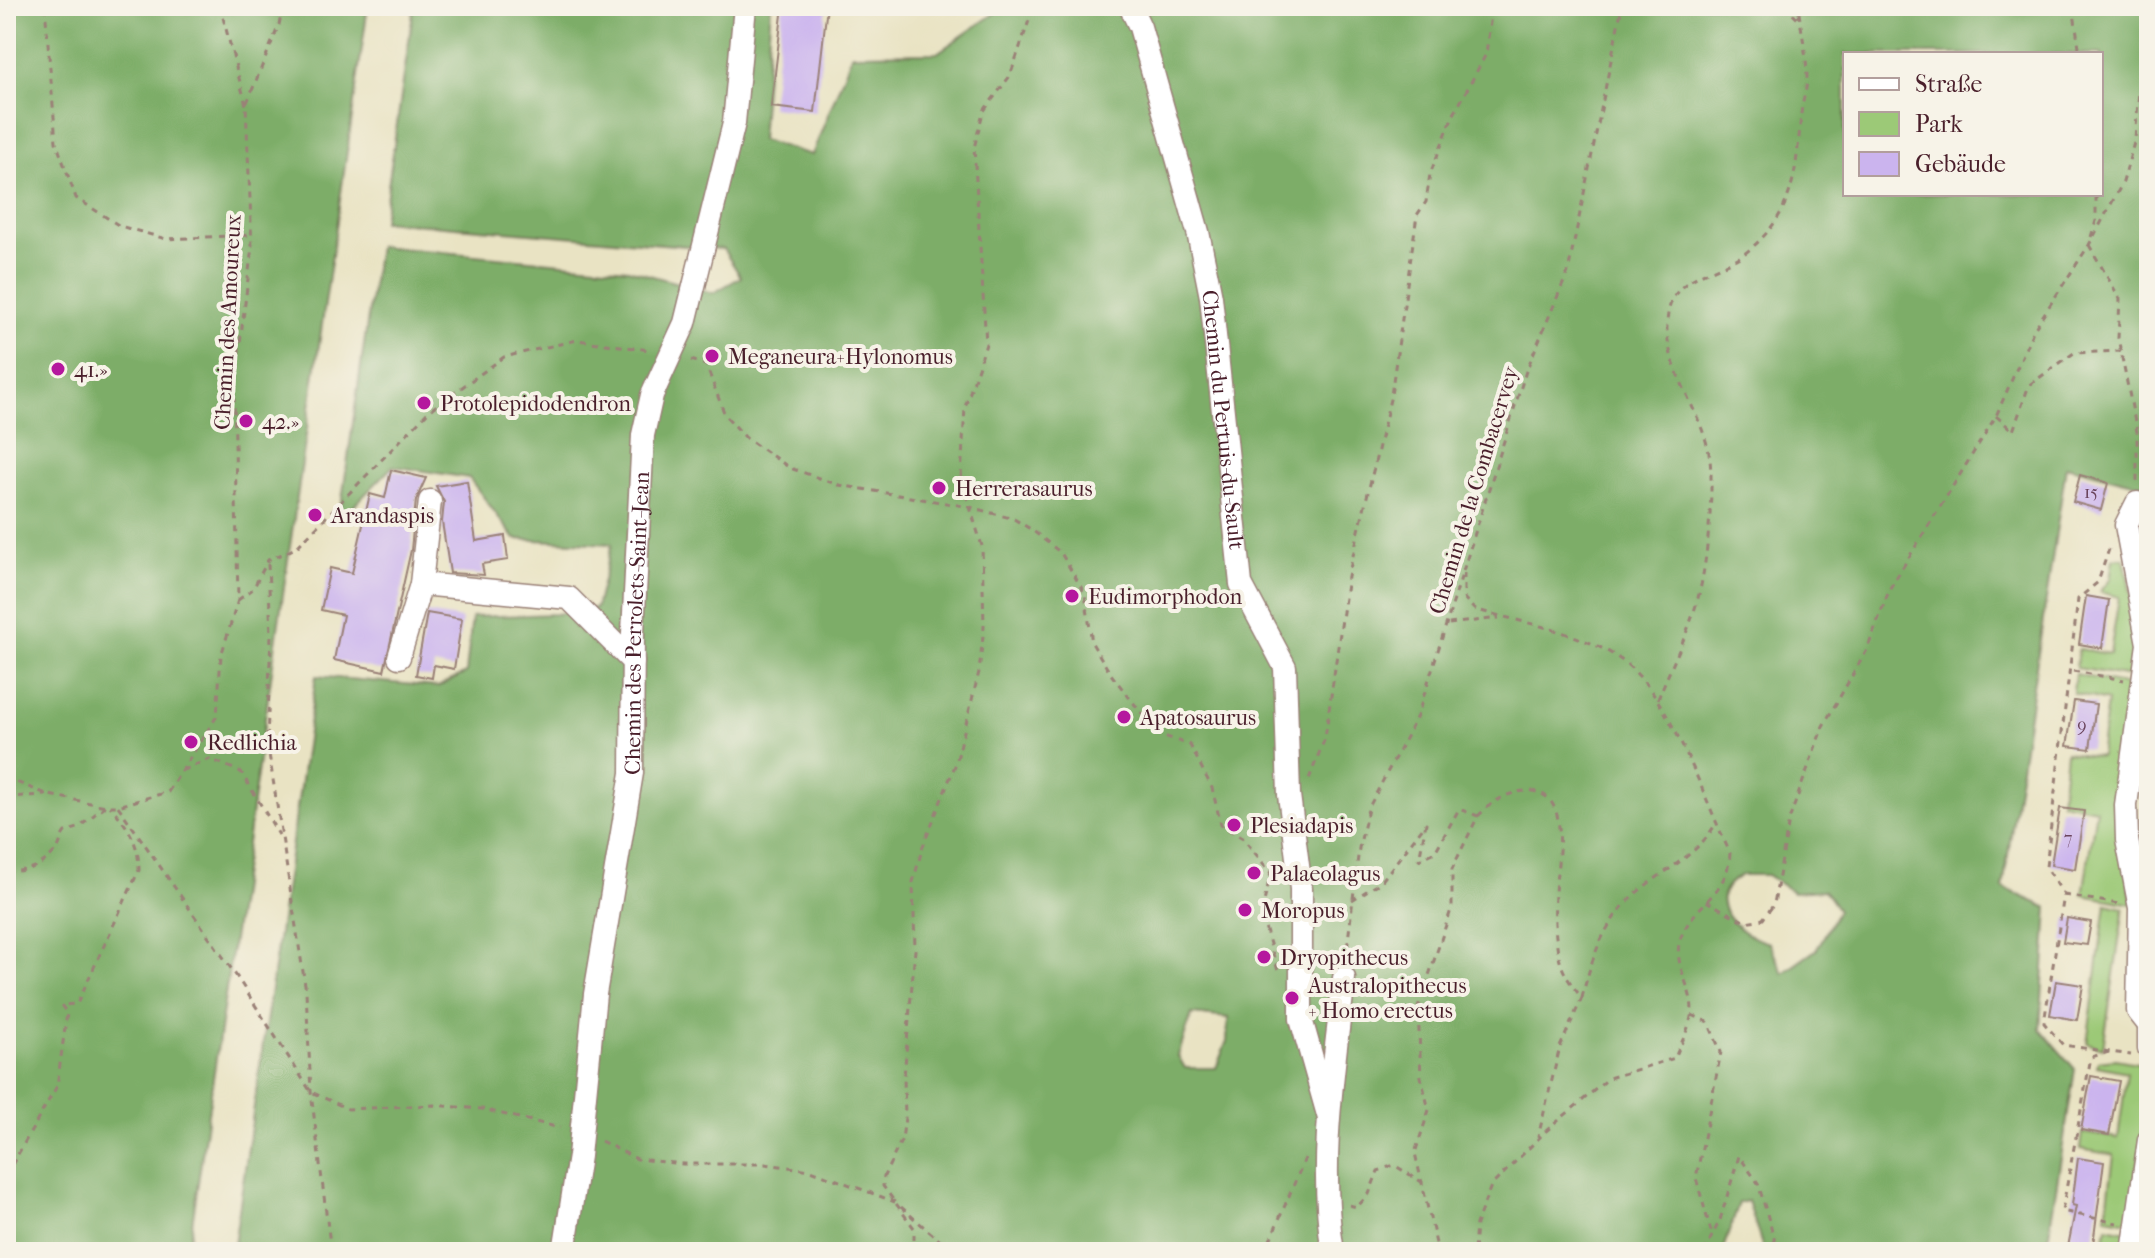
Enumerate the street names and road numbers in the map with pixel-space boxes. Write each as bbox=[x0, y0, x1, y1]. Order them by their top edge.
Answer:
street label: Chemin des Amoureux bbox=[209, 213, 247, 430]
street label: Chemin du Pertuis-du-Sault bbox=[1196, 289, 1249, 551]
street label: Chemin de la Combacervey bbox=[1424, 362, 1524, 617]
street label: Chemin des Perrolets-Saint-Jean bbox=[620, 471, 655, 775]

